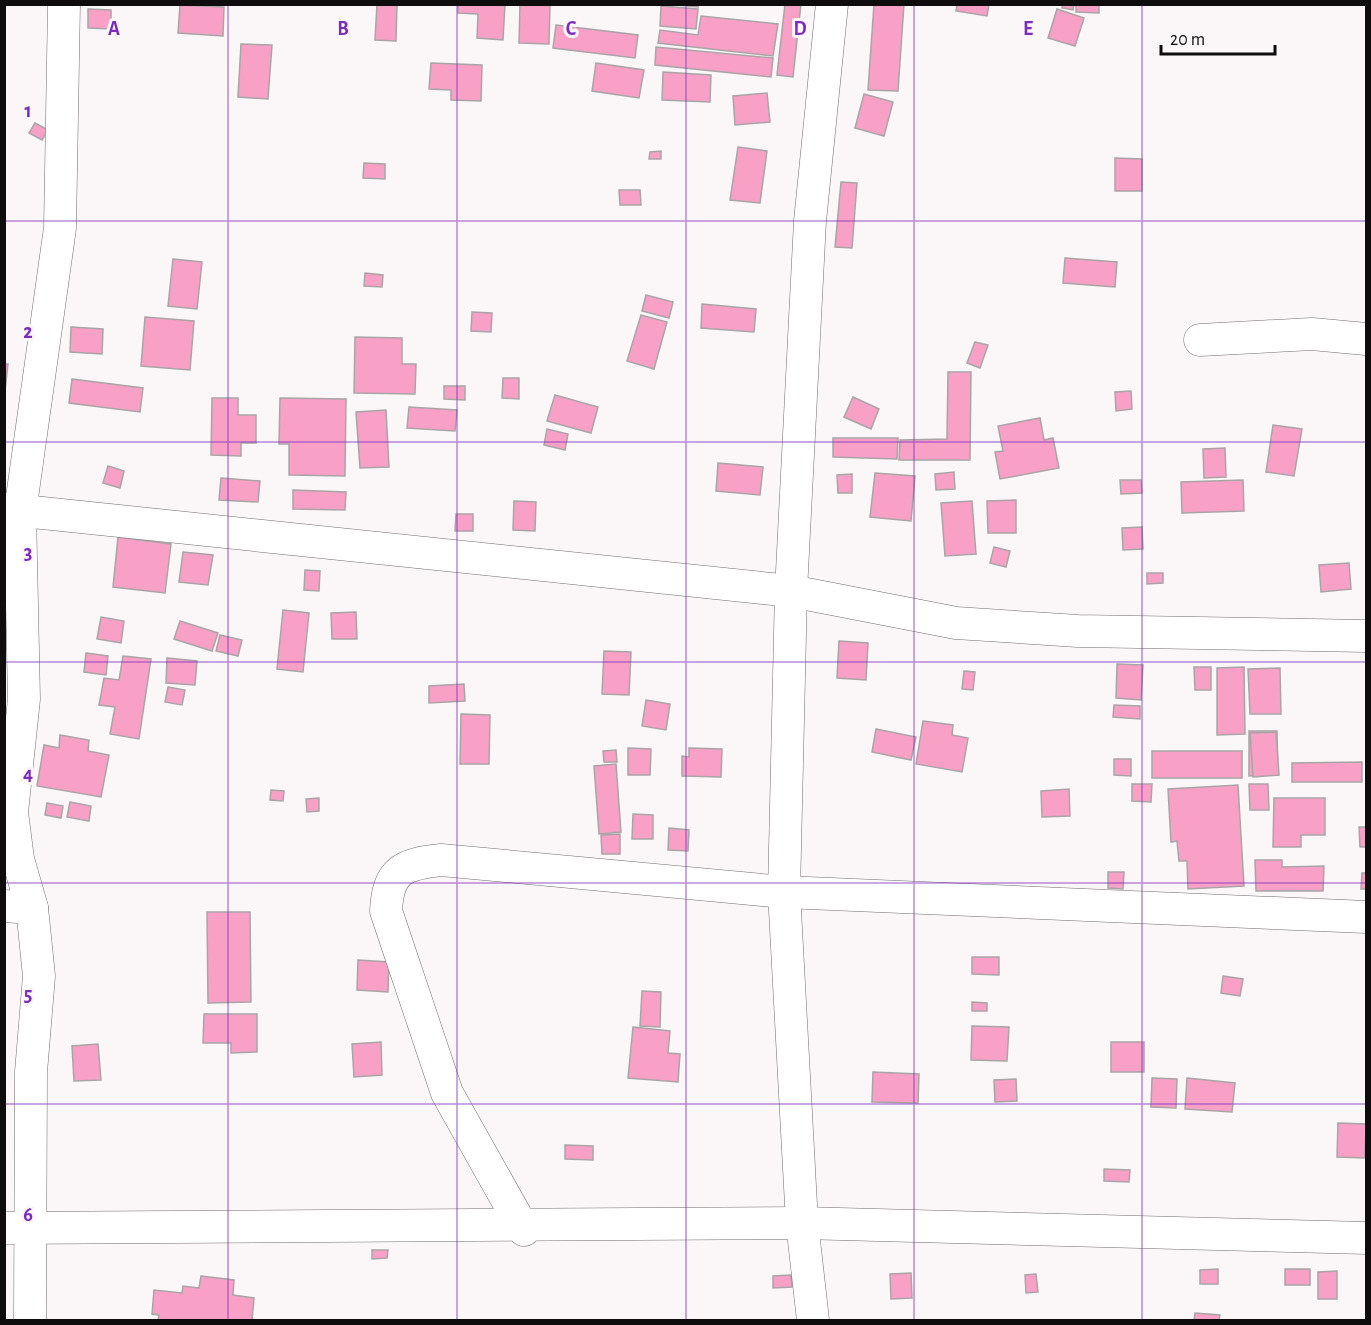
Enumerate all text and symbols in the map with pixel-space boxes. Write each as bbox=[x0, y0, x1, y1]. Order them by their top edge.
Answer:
scale bar bbox=[1161, 18, 1275, 56]
text: A bbox=[108, 19, 120, 39]
text: B bbox=[337, 19, 349, 39]
text: C bbox=[566, 19, 577, 39]
text: D bbox=[793, 19, 807, 39]
text: E bbox=[1023, 19, 1033, 39]
text: 20 m bbox=[1170, 31, 1205, 49]
text: 1 bbox=[24, 101, 32, 121]
text: 2 bbox=[23, 322, 33, 342]
text: 3 bbox=[24, 543, 32, 563]
text: 4 bbox=[23, 764, 33, 784]
text: 5 bbox=[24, 985, 32, 1005]
text: 6 bbox=[23, 1205, 33, 1225]

